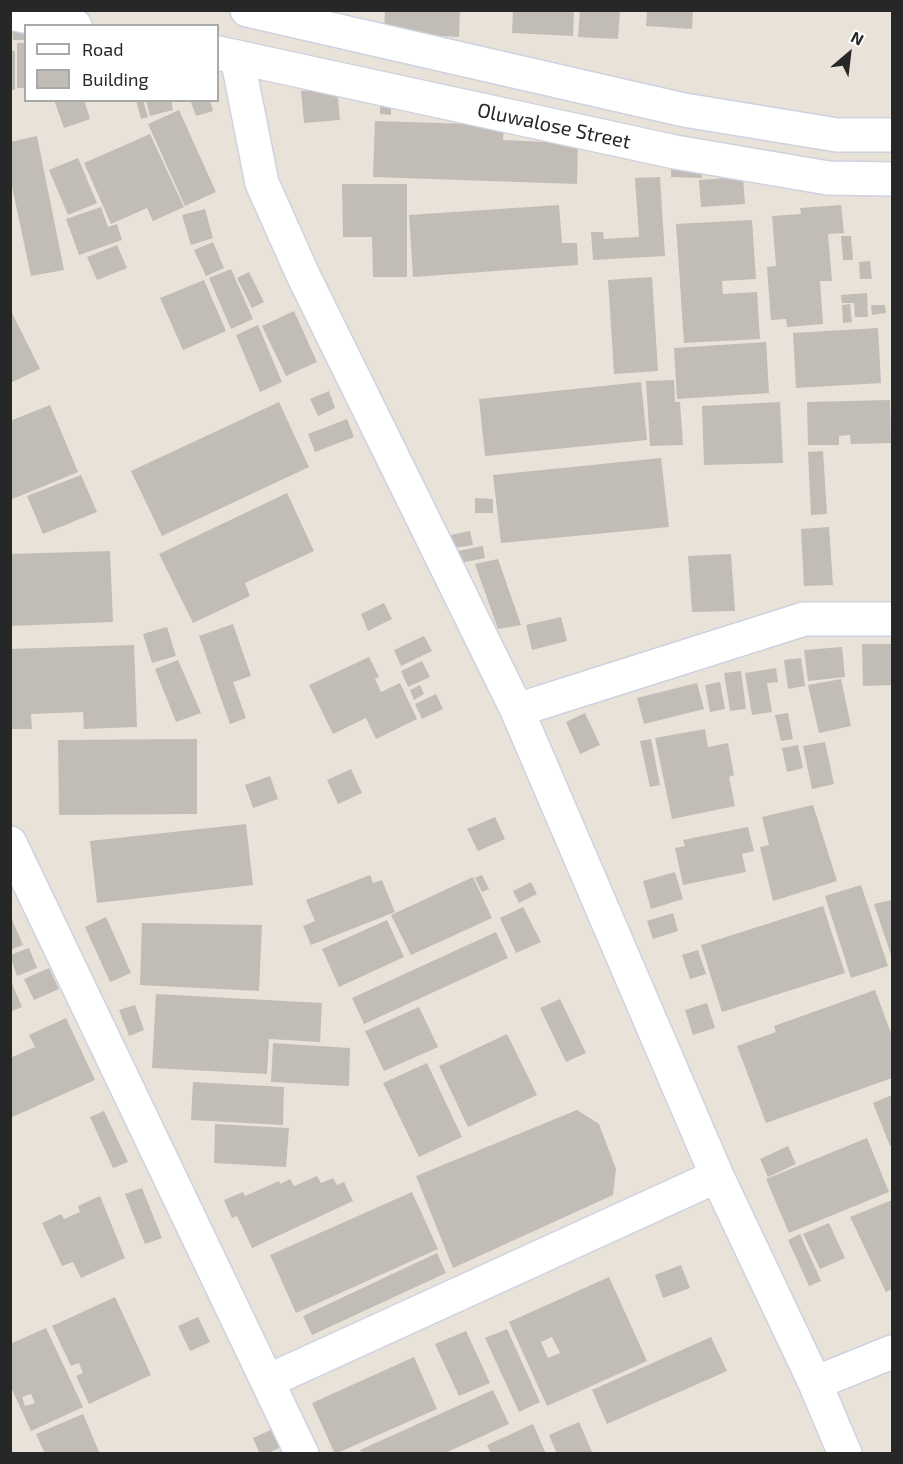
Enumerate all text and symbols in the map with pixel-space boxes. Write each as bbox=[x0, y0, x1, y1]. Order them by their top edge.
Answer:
legend bbox=[24, 24, 219, 102]
north arrow bbox=[819, 24, 879, 84]
text: N bbox=[848, 27, 867, 49]
text: Road bbox=[82, 38, 123, 60]
text: Building bbox=[82, 68, 149, 90]
street label: Oluwalose Street bbox=[475, 98, 633, 154]

